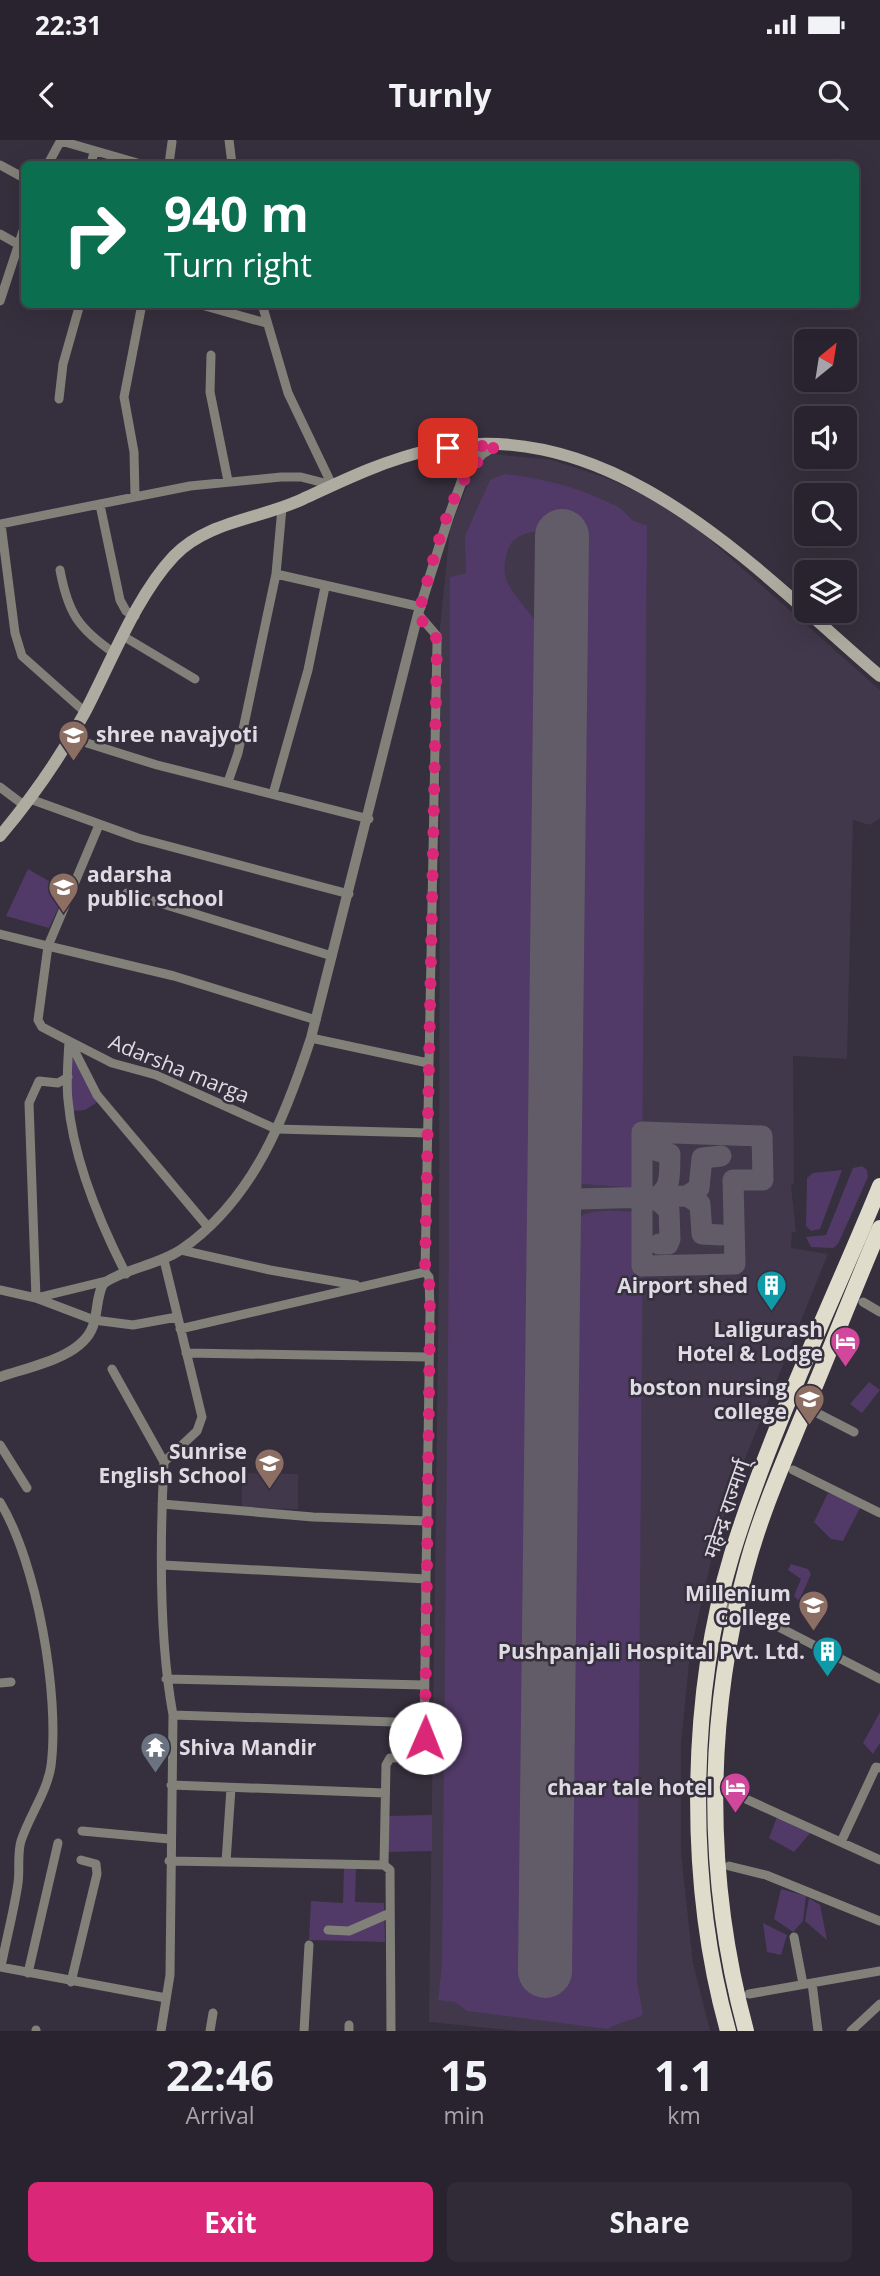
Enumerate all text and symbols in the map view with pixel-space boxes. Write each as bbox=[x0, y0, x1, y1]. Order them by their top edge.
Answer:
text: 22:31 bbox=[35, 7, 102, 43]
text: Turnly bbox=[388, 73, 492, 116]
icon: back bbox=[28, 76, 66, 114]
icon: search bbox=[814, 76, 852, 114]
text: 940 m bbox=[164, 180, 309, 246]
icon: right bbox=[49, 189, 140, 280]
text: Turn right bbox=[164, 243, 312, 286]
north arrow bbox=[794, 329, 858, 392]
map controls bbox=[794, 329, 857, 623]
button: sound bbox=[794, 406, 857, 469]
pin bbox=[418, 418, 478, 478]
icon: arrive bbox=[429, 429, 467, 467]
button: search bbox=[794, 483, 857, 546]
button: layers bbox=[794, 560, 857, 623]
school or university icon: shree navajyoti bbox=[56, 718, 90, 762]
place label: shree navajyoti bbox=[96, 720, 258, 748]
place label: adarsha public school bbox=[87, 860, 224, 912]
school or university icon: adarsha public school bbox=[47, 870, 81, 914]
street label: Adarsha marga bbox=[105, 1027, 254, 1109]
building icon: Airport shed bbox=[754, 1269, 788, 1313]
place label: Airport shed bbox=[617, 1271, 748, 1299]
place label: Laligurash Hotel & Lodge bbox=[677, 1315, 823, 1367]
hotel icon: Laligurash Hotel & Lodge bbox=[829, 1325, 863, 1369]
place label: boston nursing college bbox=[629, 1373, 787, 1425]
school or university icon: boston nursing college bbox=[793, 1383, 827, 1427]
place label: Sunrise English School bbox=[98, 1437, 247, 1489]
school or university icon: Sunrise English School bbox=[253, 1447, 287, 1491]
street label: महेन्द्र राज्मार्ग् bbox=[696, 1453, 757, 1562]
place label: Millenium College bbox=[685, 1579, 791, 1631]
school or university icon: Millenium College bbox=[797, 1589, 831, 1633]
building icon: Pushpanjali Hospital Pvt. Ltd. bbox=[811, 1635, 845, 1679]
place label: Pushpanjali Hospital Pvt. Ltd. bbox=[498, 1637, 805, 1665]
position arrow bbox=[388, 1701, 462, 1775]
temple icon: Shiva Mandir bbox=[139, 1731, 173, 1775]
place label: Shiva Mandir bbox=[179, 1733, 317, 1761]
hotel icon: chaar tale hotel bbox=[719, 1771, 753, 1815]
place label: chaar tale hotel bbox=[547, 1773, 713, 1801]
text: 22:46 bbox=[166, 2046, 274, 2103]
text: 15 bbox=[440, 2046, 488, 2103]
text: 1.1 bbox=[654, 2046, 714, 2103]
text: Arrival bbox=[185, 2099, 255, 2131]
text: min bbox=[443, 2099, 485, 2131]
text: km bbox=[667, 2099, 701, 2131]
button: Exit bbox=[28, 2182, 433, 2262]
button: Share bbox=[447, 2182, 852, 2262]

